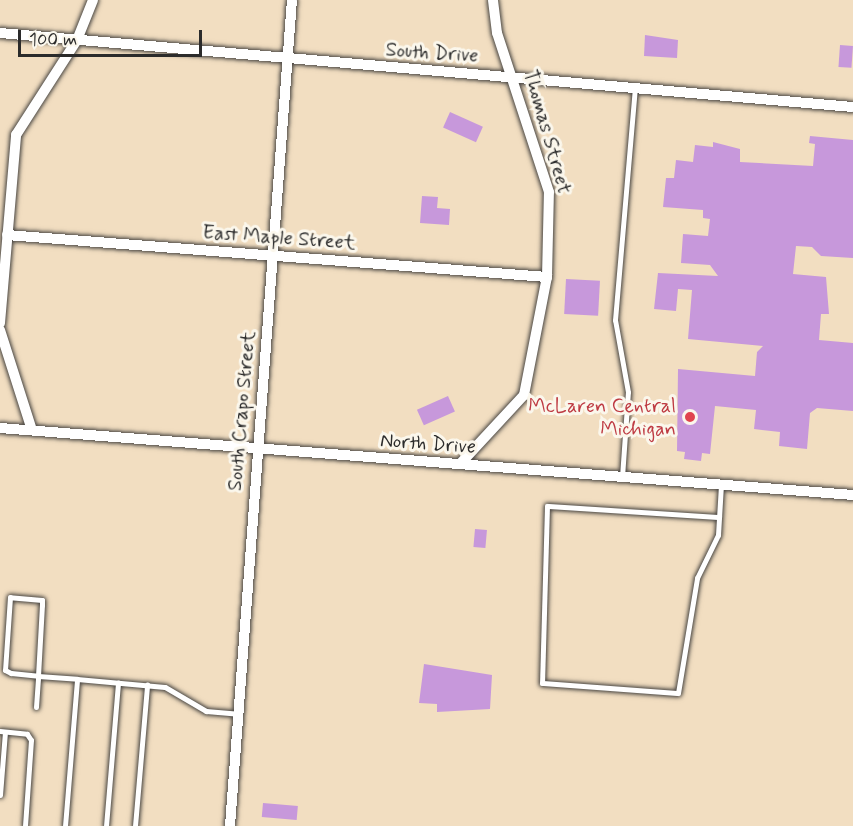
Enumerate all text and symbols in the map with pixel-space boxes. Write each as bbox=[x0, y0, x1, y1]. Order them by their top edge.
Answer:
scale bar bbox=[21, 18, 206, 56]
text: 100 m bbox=[29, 28, 77, 52]
street label: South Drive bbox=[385, 38, 479, 68]
street label: Thomas Street bbox=[518, 68, 576, 196]
street label: East Maple Street bbox=[202, 221, 356, 255]
street label: South Crapo Street bbox=[223, 330, 261, 492]
place label: McLaren Central Michigan bbox=[526, 394, 676, 441]
marker: McLaren Central Michigan bbox=[681, 408, 699, 426]
street label: North Drive bbox=[379, 429, 477, 459]

